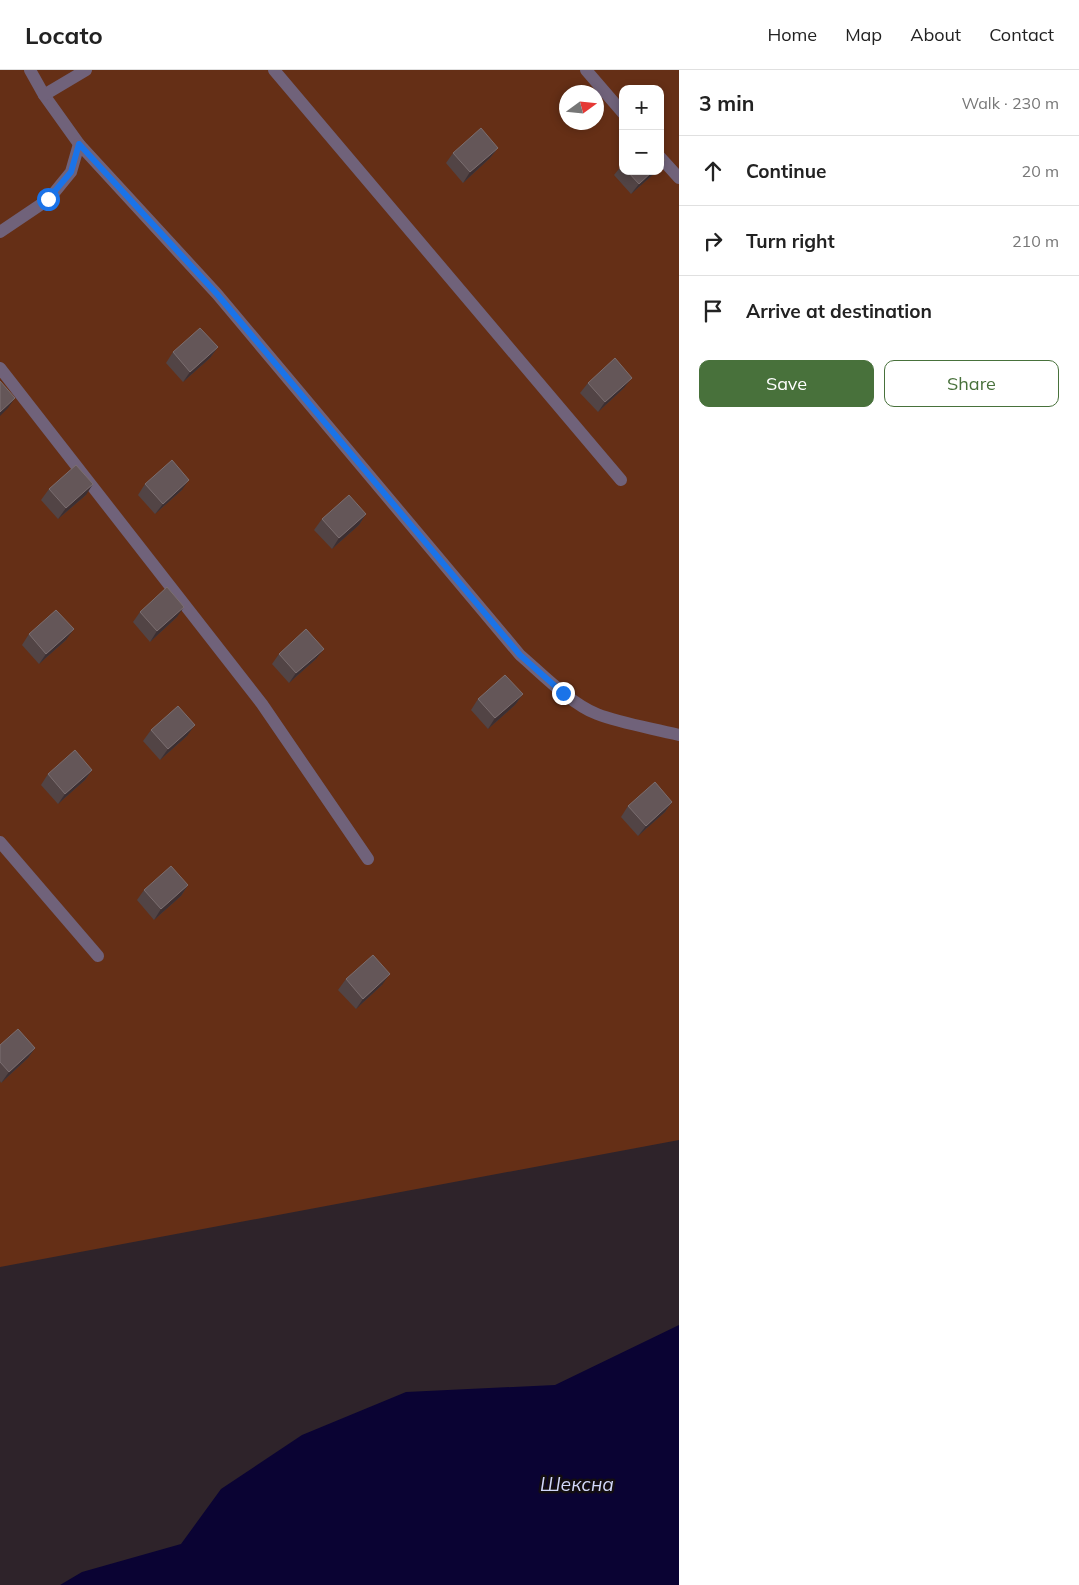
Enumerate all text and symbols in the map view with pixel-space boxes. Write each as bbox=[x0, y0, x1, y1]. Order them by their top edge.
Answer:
text: Locato bbox=[25, 20, 103, 50]
text: Home bbox=[767, 23, 817, 46]
text: Map bbox=[845, 23, 882, 46]
text: About bbox=[910, 23, 961, 46]
text: Contact bbox=[989, 23, 1054, 46]
north arrow bbox=[559, 85, 604, 130]
map controls bbox=[619, 85, 664, 175]
button: + bbox=[619, 85, 664, 130]
text: 3 min bbox=[699, 90, 754, 116]
text: Walk · 230 m bbox=[961, 93, 1059, 113]
button: − bbox=[619, 130, 664, 175]
icon: ahead bbox=[699, 157, 727, 185]
text: Continue bbox=[746, 159, 826, 183]
text: 20 m bbox=[1022, 161, 1059, 181]
route start bbox=[37, 188, 60, 211]
icon: right bbox=[699, 227, 727, 255]
text: Turn right bbox=[746, 229, 835, 253]
text: 210 m bbox=[1012, 231, 1059, 251]
icon: arrive bbox=[699, 297, 727, 325]
text: Arrive at destination bbox=[746, 299, 932, 323]
button: Save bbox=[699, 360, 874, 407]
button: Share bbox=[884, 360, 1059, 407]
route end bbox=[552, 682, 575, 705]
water label: Шексна bbox=[540, 1472, 614, 1496]

